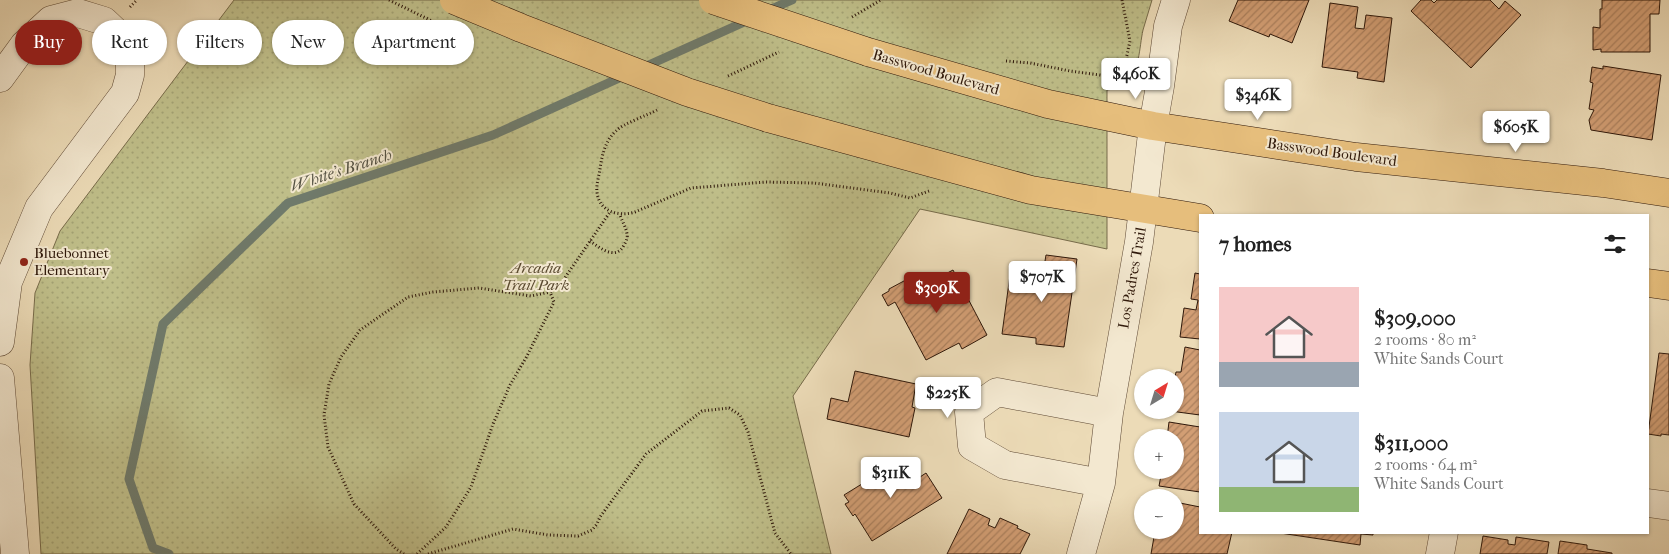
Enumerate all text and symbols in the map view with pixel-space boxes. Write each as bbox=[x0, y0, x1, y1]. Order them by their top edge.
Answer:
chip: Buy bbox=[15, 20, 82, 65]
chip: Rent bbox=[92, 20, 167, 65]
chip: Filters bbox=[177, 20, 262, 65]
chip: New bbox=[272, 20, 344, 65]
chip: Apartment bbox=[354, 20, 474, 65]
street label: Basswood Boulevard bbox=[871, 45, 1002, 99]
pin: $460K bbox=[1101, 58, 1171, 100]
text: $460K bbox=[1112, 64, 1160, 83]
pin: $346K bbox=[1223, 78, 1293, 121]
text: $346K bbox=[1235, 85, 1281, 104]
pin: $605K bbox=[1481, 110, 1551, 153]
text: $605K bbox=[1494, 117, 1538, 136]
street label: Basswood Boulevard bbox=[1266, 134, 1399, 170]
water label: White's Branch bbox=[288, 145, 394, 195]
street label: Los Padres Trail bbox=[1114, 226, 1150, 330]
icon: filters bbox=[1601, 230, 1629, 258]
text: 7 homes bbox=[1219, 232, 1291, 256]
place label: Bluebonnet Elementary bbox=[34, 244, 111, 279]
marker: Bluebonnet Elementary bbox=[18, 256, 30, 268]
park label: Arcadia Trail Park bbox=[503, 259, 569, 294]
pin: $707K bbox=[1007, 260, 1077, 303]
text: $707K bbox=[1020, 267, 1064, 286]
pin: $309K bbox=[902, 272, 972, 314]
text: $309K bbox=[915, 278, 959, 297]
text: $309,000 bbox=[1374, 306, 1456, 330]
icon: home bbox=[1259, 307, 1319, 367]
text: 2 rooms · 80 m² bbox=[1374, 330, 1476, 349]
text: White Sands Court bbox=[1374, 349, 1504, 368]
north arrow bbox=[1134, 369, 1184, 419]
map controls bbox=[1134, 369, 1184, 539]
pin: $225K bbox=[913, 376, 983, 419]
text: $225K bbox=[926, 383, 970, 402]
button: + bbox=[1134, 429, 1184, 479]
text: $311,000 bbox=[1374, 431, 1448, 455]
icon: home bbox=[1259, 432, 1319, 492]
text: 2 rooms · 64 m² bbox=[1374, 455, 1477, 474]
pin: $311K bbox=[856, 456, 926, 499]
text: $311K bbox=[872, 463, 910, 482]
text: White Sands Court bbox=[1374, 474, 1504, 493]
button: − bbox=[1134, 489, 1184, 539]

